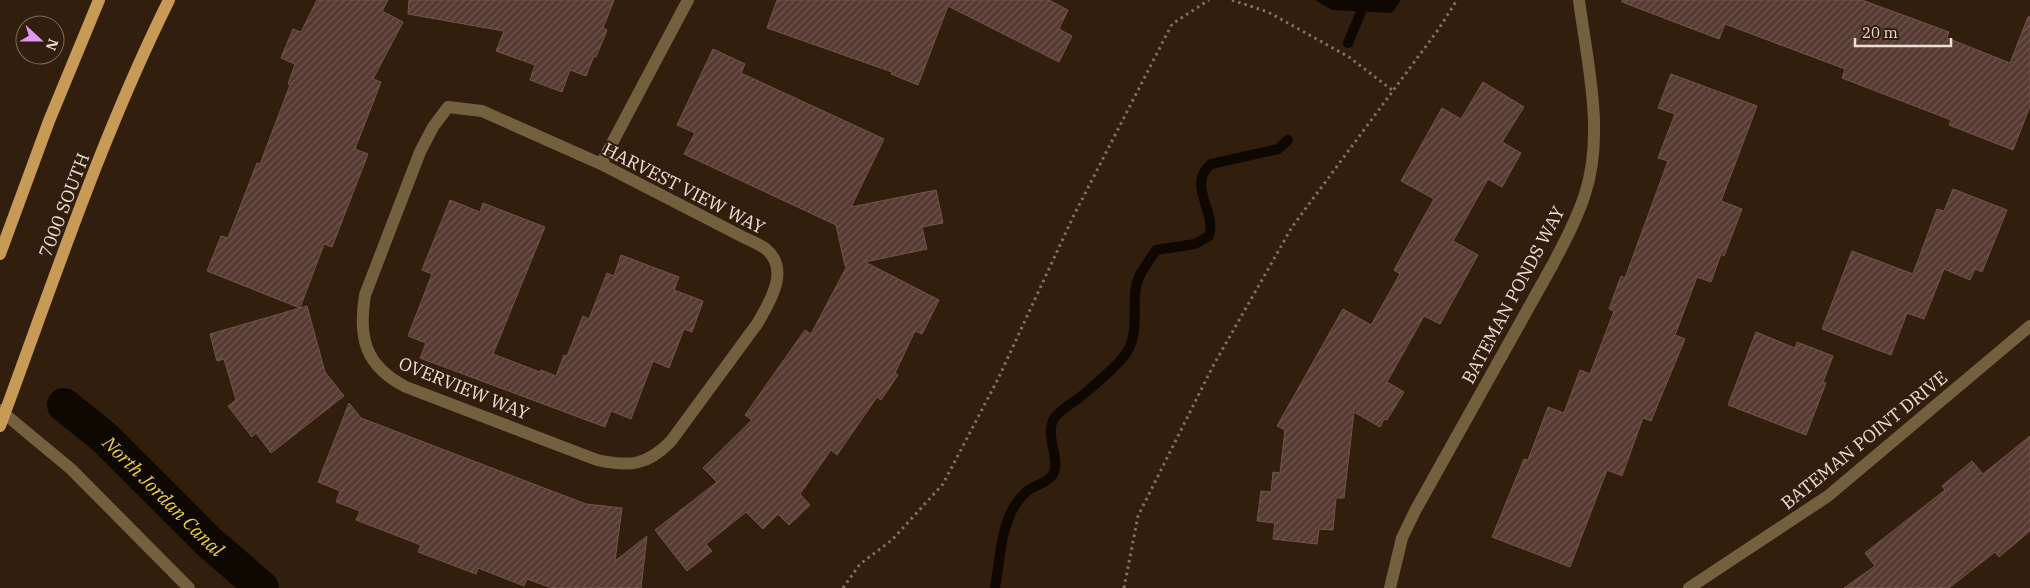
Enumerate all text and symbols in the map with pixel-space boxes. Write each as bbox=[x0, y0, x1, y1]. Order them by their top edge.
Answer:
north arrow bbox=[15, 15, 65, 65]
scale bar bbox=[1855, 15, 1951, 47]
text: 20 m bbox=[1862, 23, 1898, 42]
text: N bbox=[42, 36, 63, 53]
street label: HARVEST VIEW WAY bbox=[599, 137, 769, 239]
street label: 7000 SOUTH bbox=[34, 150, 94, 260]
street label: BATEMAN PONDS WAY bbox=[1456, 202, 1570, 388]
street label: OVERVIEW WAY bbox=[395, 351, 533, 425]
street label: BATEMAN POINT DRIVE bbox=[1776, 366, 1952, 514]
water label: North Jordan Canal bbox=[97, 430, 229, 562]

